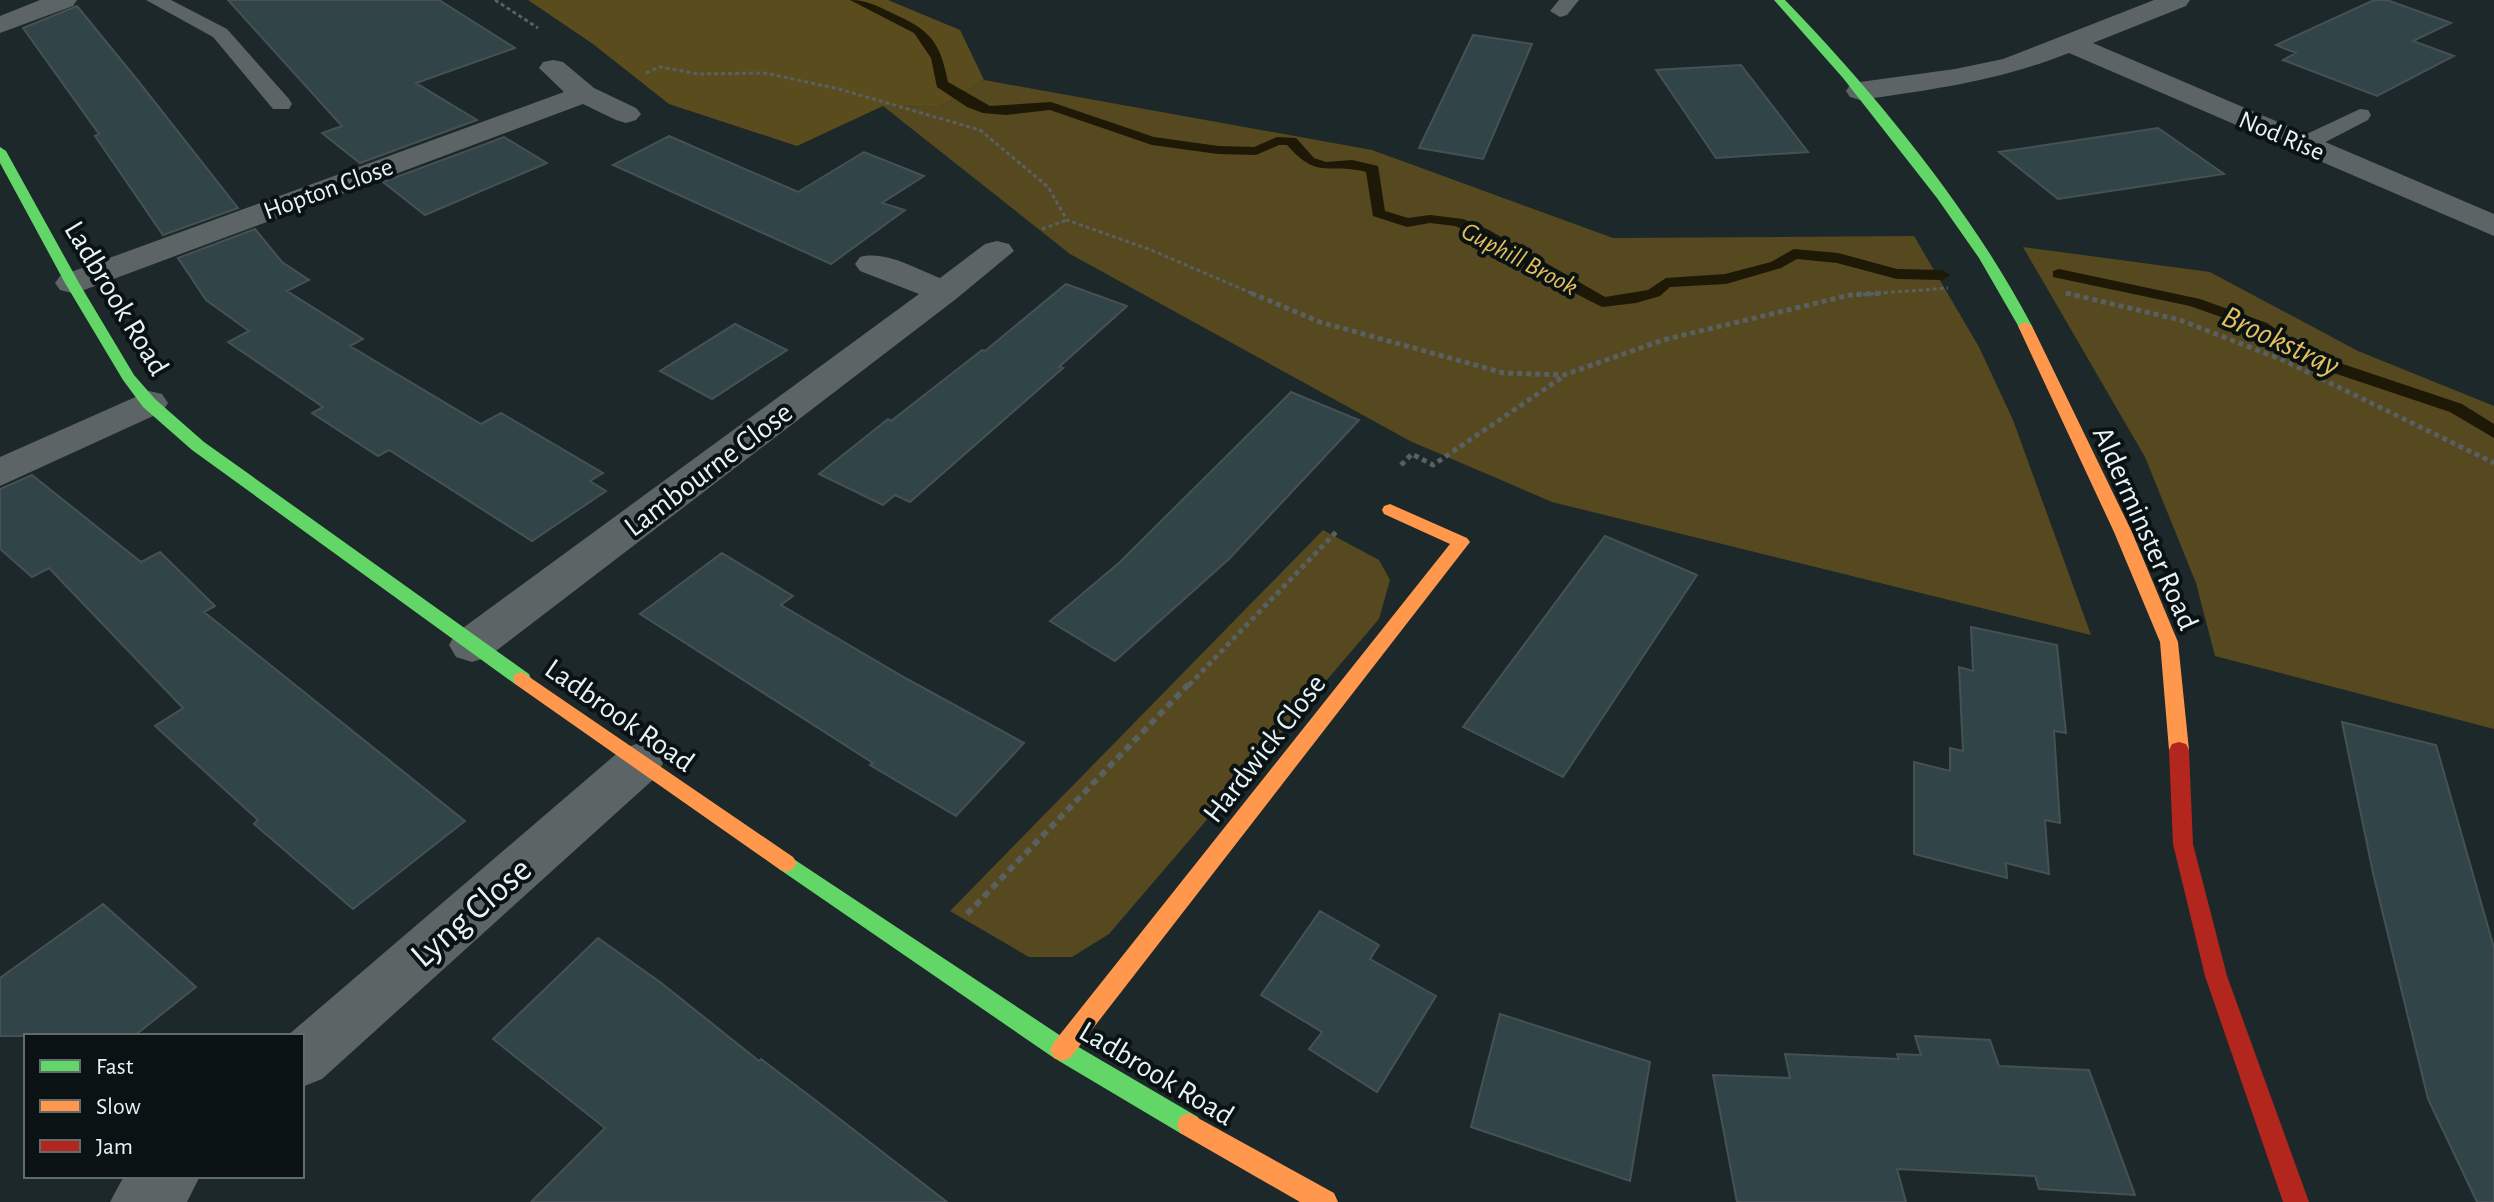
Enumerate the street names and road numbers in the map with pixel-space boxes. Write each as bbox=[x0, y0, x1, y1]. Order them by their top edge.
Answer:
street label: Nod Rise bbox=[2235, 106, 2328, 165]
street label: Hopton Close bbox=[260, 154, 397, 224]
street label: Ladbrook Road bbox=[58, 216, 174, 381]
street label: Lambourne Close bbox=[619, 397, 798, 543]
street label: Alderminster Road bbox=[2087, 422, 2203, 635]
street label: Ladbrook Road bbox=[539, 654, 699, 778]
street label: Hardwick Close bbox=[1198, 669, 1332, 828]
street label: Lyng Close bbox=[404, 851, 538, 974]
street label: Ladbrook Road bbox=[1074, 1016, 1239, 1132]

